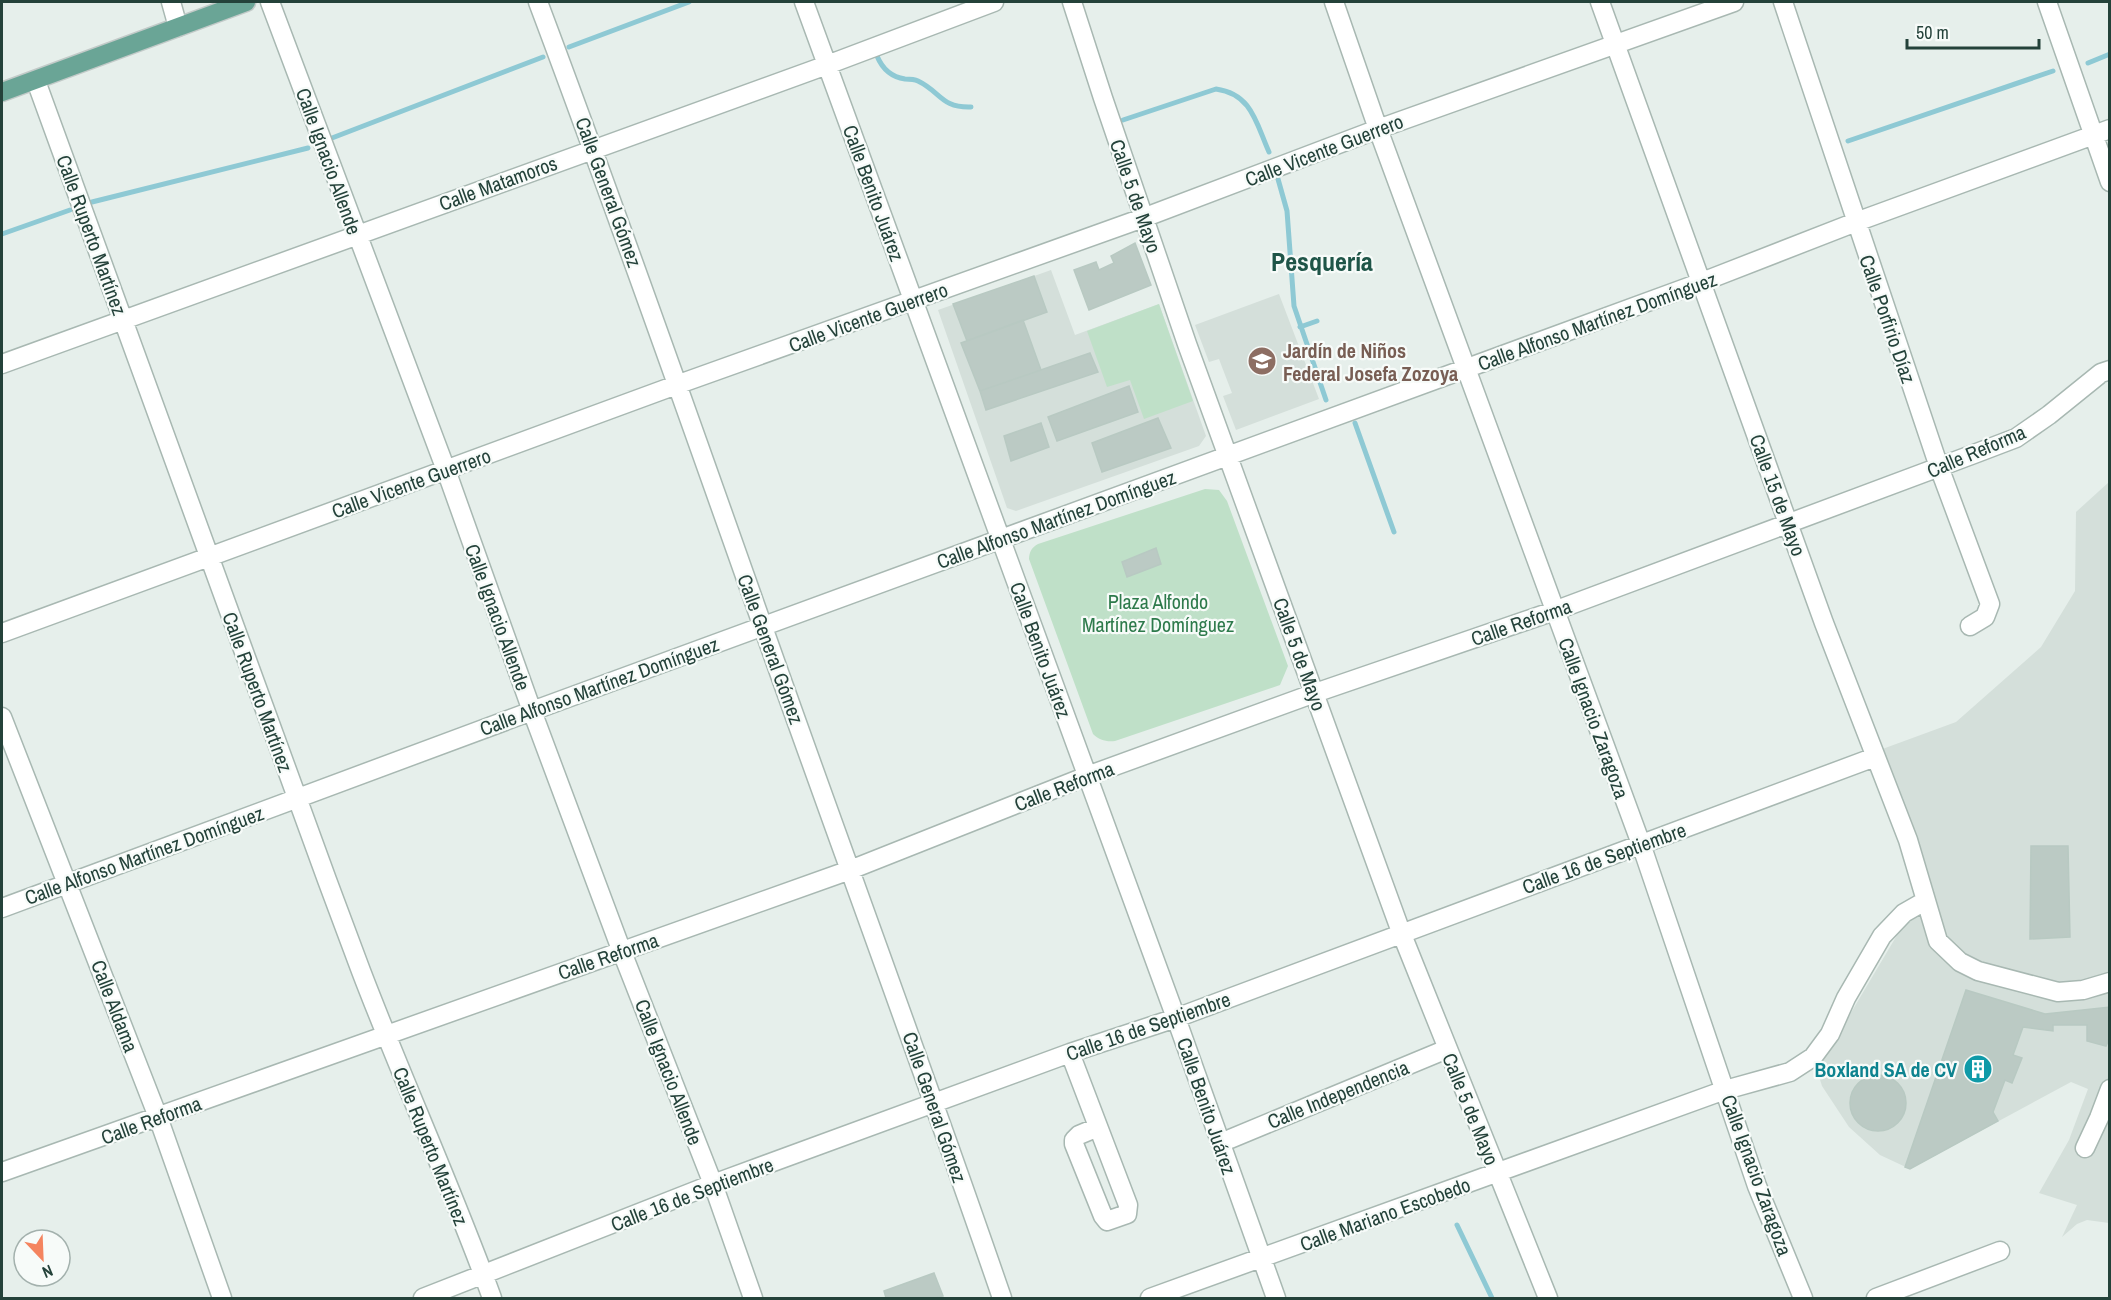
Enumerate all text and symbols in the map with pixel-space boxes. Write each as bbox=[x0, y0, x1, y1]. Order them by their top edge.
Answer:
scale bar bbox=[1907, 12, 2039, 50]
text: 50 m bbox=[1916, 20, 1949, 45]
street label: Calle Ignacio Allende bbox=[290, 84, 368, 238]
street label: Calle Vicente Guerrero bbox=[1241, 107, 1407, 193]
street label: Calle General Gómez bbox=[569, 113, 649, 271]
street label: Calle Benito Juárez bbox=[837, 121, 911, 265]
street label: Calle 5 de Mayo bbox=[1104, 136, 1168, 256]
street label: Calle Matamoros bbox=[435, 149, 561, 217]
street label: Calle Ruperto Martínez bbox=[50, 151, 134, 319]
district label: Pesquería bbox=[1271, 244, 1373, 279]
street label: Calle Porfirio Díaz bbox=[1853, 251, 1923, 387]
street label: Calle Alfonso Martínez Domínguez bbox=[1474, 265, 1720, 377]
street label: Calle Vicente Guerrero bbox=[785, 276, 951, 358]
place label: Jardín de Niños Federal Josefa Zozoya bbox=[1283, 337, 1458, 387]
school or university icon: Jardín de Niños Federal Josefa Zozoya bbox=[1246, 345, 1278, 377]
street label: Calle Reforma bbox=[1922, 418, 2030, 484]
street label: Calle 15 de Mayo bbox=[1743, 430, 1813, 560]
street label: Calle Vicente Guerrero bbox=[328, 442, 494, 524]
street label: Calle Alfonso Martínez Domínguez bbox=[933, 463, 1179, 575]
street label: Calle Ignacio Allende bbox=[459, 540, 537, 694]
street label: Calle General Gómez bbox=[731, 570, 811, 728]
street label: Calle Benito Juárez bbox=[1004, 578, 1078, 722]
park label: Plaza Alfondo Martínez Domínguez bbox=[1082, 588, 1234, 638]
street label: Calle Reforma bbox=[1467, 592, 1575, 652]
street label: Calle 5 de Mayo bbox=[1267, 594, 1333, 714]
street label: Calle Ruperto Martínez bbox=[216, 608, 300, 776]
street label: Calle Alfonso Martínez Domínguez bbox=[476, 630, 722, 742]
street label: Calle Ignacio Zaragoza bbox=[1552, 634, 1636, 802]
street label: Calle Reforma bbox=[1010, 755, 1118, 817]
street label: Calle Alfonso Martínez Domínguez bbox=[21, 799, 267, 911]
street label: Calle 16 de Septiembre bbox=[1518, 816, 1690, 900]
street label: Calle Reforma bbox=[554, 926, 662, 986]
street label: Calle Aldama bbox=[85, 956, 145, 1056]
street label: Calle 16 de Septiembre bbox=[1062, 985, 1234, 1067]
street label: Calle Ignacio Allende bbox=[629, 995, 709, 1149]
street label: Calle General Gómez bbox=[897, 1028, 973, 1186]
street label: Calle Benito Juárez bbox=[1171, 1034, 1243, 1178]
street label: Calle 5 de Mayo bbox=[1436, 1049, 1506, 1169]
street label: Calle Independencia bbox=[1263, 1053, 1413, 1135]
building icon: Boxland SA de CV bbox=[1962, 1053, 1994, 1085]
place label: Boxland SA de CV bbox=[1815, 1056, 1957, 1083]
street label: Calle Ruperto Martínez bbox=[387, 1063, 475, 1229]
street label: Calle Reforma bbox=[97, 1089, 205, 1151]
street label: Calle Ignacio Zaragoza bbox=[1715, 1091, 1799, 1259]
street label: Calle 16 de Septiembre bbox=[607, 1151, 777, 1237]
street label: Calle Mariano Escobedo bbox=[1296, 1171, 1474, 1257]
north arrow bbox=[12, 1228, 72, 1288]
text: N bbox=[39, 1260, 57, 1284]

